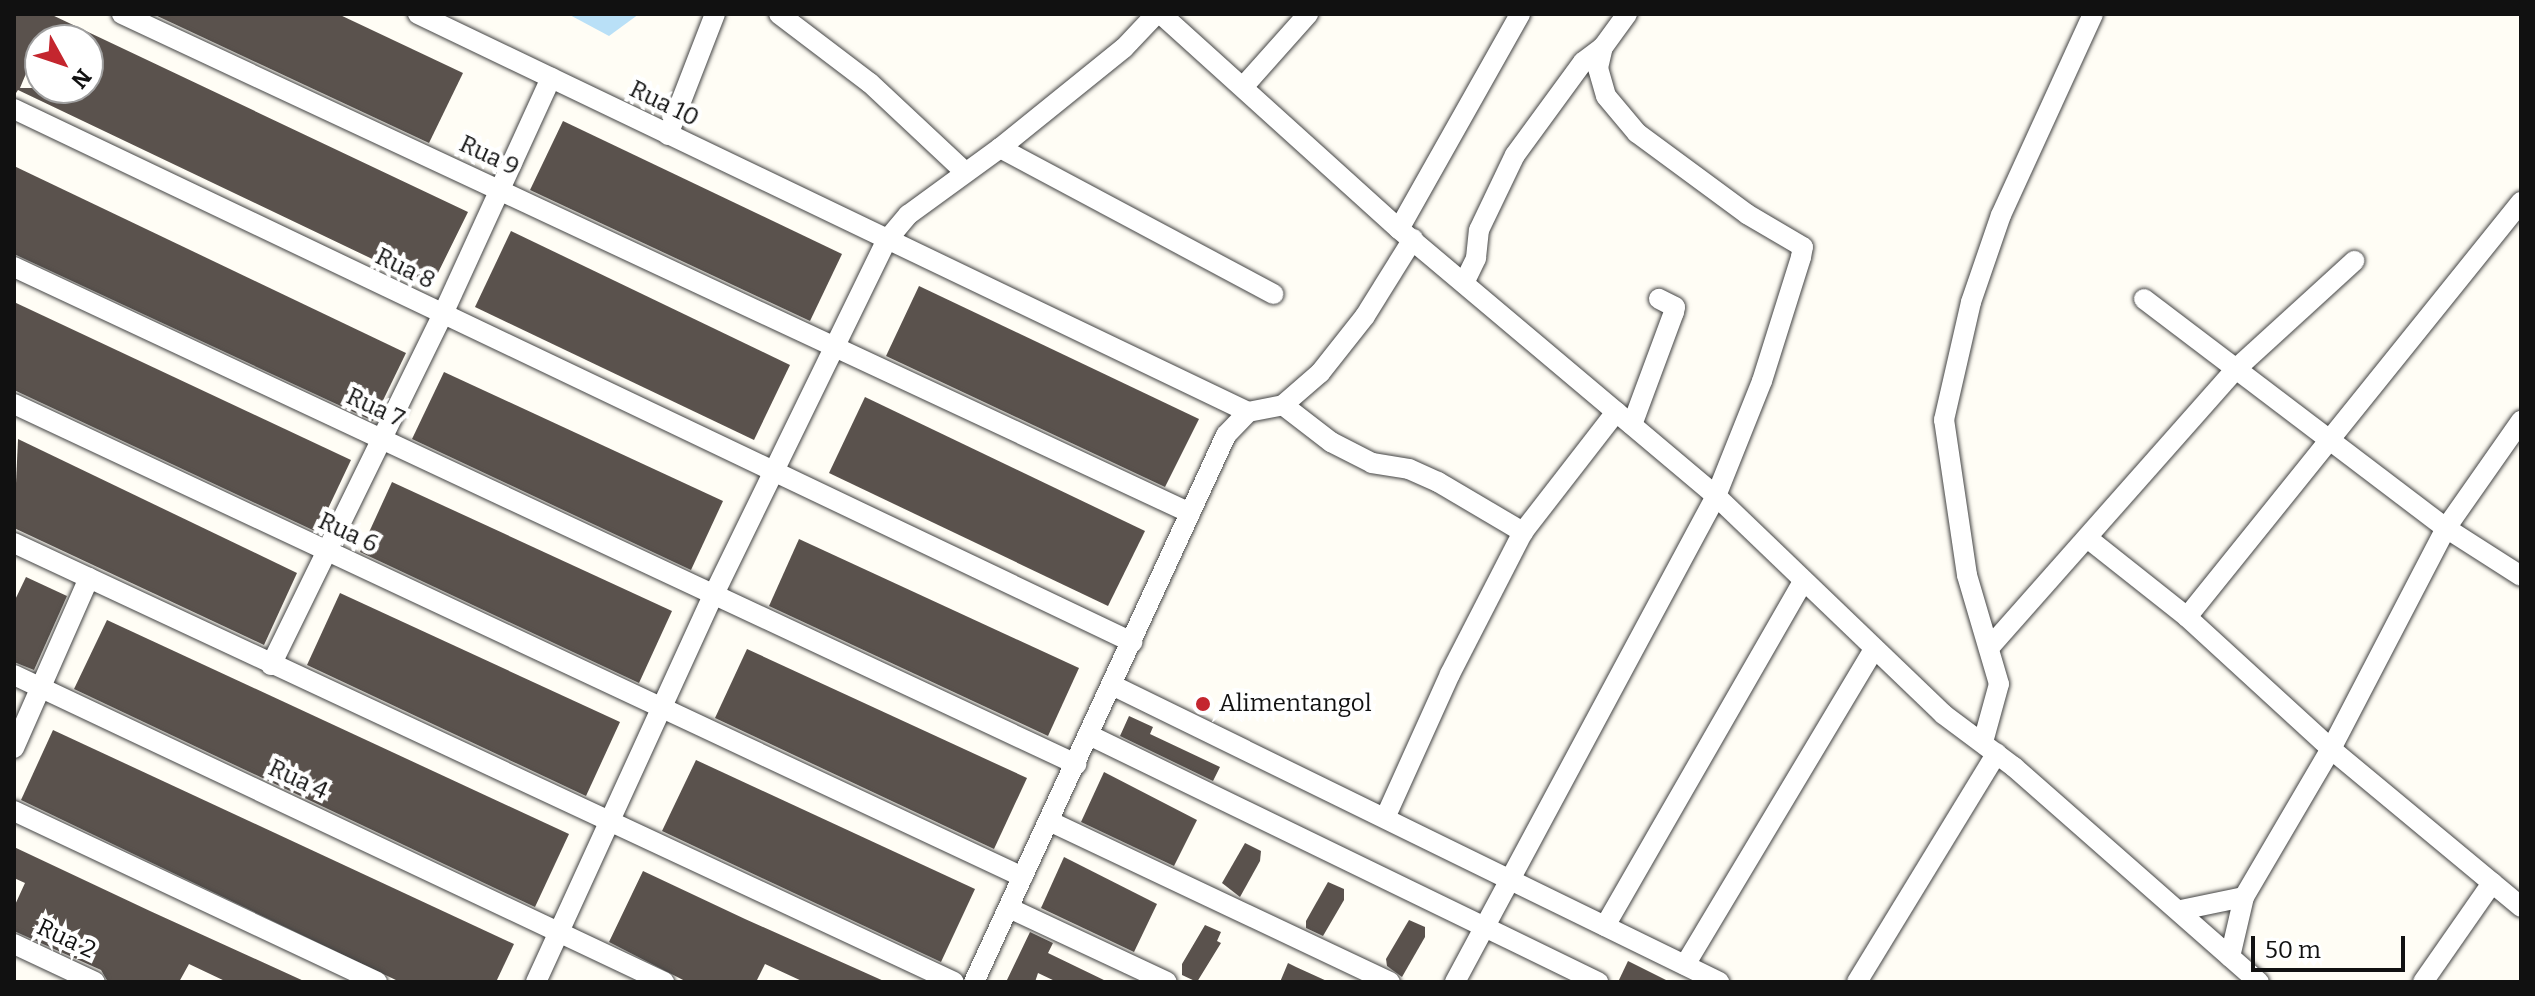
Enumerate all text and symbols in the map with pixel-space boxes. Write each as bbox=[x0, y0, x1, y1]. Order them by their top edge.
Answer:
north arrow bbox=[24, 24, 104, 104]
text: N bbox=[65, 63, 97, 94]
street label: Rua 10 bbox=[625, 75, 703, 133]
street label: Rua 9 bbox=[455, 130, 523, 182]
street label: Rua 8 bbox=[371, 242, 439, 296]
street label: Rua 7 bbox=[342, 382, 408, 434]
street label: Rua 6 bbox=[314, 507, 382, 559]
place label: Alimentangol bbox=[1219, 690, 1372, 718]
marker: Alimentangol bbox=[1194, 695, 1212, 713]
street label: Rua 4 bbox=[264, 754, 332, 806]
street label: Rua 2 bbox=[32, 913, 100, 965]
scale bar bbox=[2255, 920, 2409, 970]
text: 50 m bbox=[2265, 936, 2321, 964]

